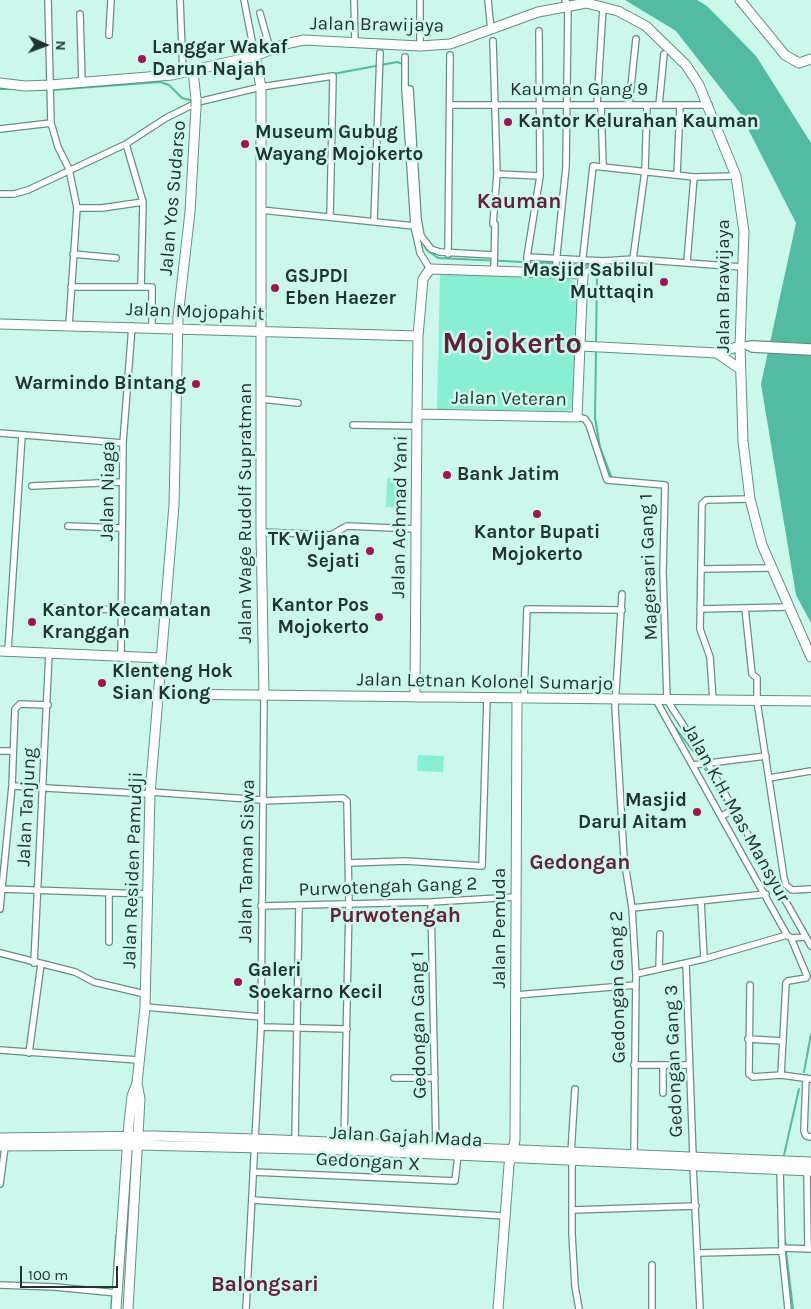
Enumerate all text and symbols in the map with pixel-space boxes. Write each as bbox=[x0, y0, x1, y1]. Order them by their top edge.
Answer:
street label: Jalan Brawijaya bbox=[310, 12, 444, 38]
north arrow bbox=[20, 20, 70, 70]
place label: Langgar Wakaf Darun Najah bbox=[152, 37, 288, 81]
text: N bbox=[52, 40, 69, 51]
marker: Langgar Wakaf Darun Najah bbox=[136, 53, 148, 65]
street label: Kauman Gang 9 bbox=[510, 79, 648, 101]
place label: Kantor Kelurahan Kauman bbox=[518, 111, 759, 133]
marker: Kantor Kelurahan Kauman bbox=[502, 116, 514, 128]
street label: Jalan Yos Sudarso bbox=[155, 119, 191, 277]
place label: Museum Gubug Wayang Mojokerto bbox=[255, 122, 423, 166]
marker: Museum Gubug Wayang Mojokerto bbox=[239, 138, 251, 150]
district label: Kauman bbox=[477, 189, 561, 215]
street label: Jalan Brawijaya bbox=[713, 219, 735, 353]
place label: Masjid Sabilul Muttaqin bbox=[523, 260, 654, 304]
place label: GSJPDI Eben Haezer bbox=[285, 266, 396, 310]
marker: Masjid Sabilul Muttaqin bbox=[658, 276, 670, 288]
marker: GSJPDI Eben Haezer bbox=[269, 282, 281, 294]
street label: Jalan Mojopahit bbox=[125, 298, 265, 326]
district label: Mojokerto bbox=[442, 328, 582, 362]
place label: Warmindo Bintang bbox=[15, 373, 186, 395]
marker: Warmindo Bintang bbox=[190, 378, 202, 390]
street label: Jalan Wage Rudolf Supratman bbox=[235, 382, 257, 644]
street label: Jalan Veteran bbox=[451, 387, 567, 411]
street label: Jalan Achmad Yani bbox=[387, 435, 413, 599]
street label: Jalan Niaga bbox=[96, 441, 120, 541]
place label: Bank Jatim bbox=[457, 464, 560, 486]
marker: Bank Jatim bbox=[441, 469, 453, 481]
street label: Magersari Gang 1 bbox=[635, 493, 663, 641]
marker: Kantor Bupati Mojokerto bbox=[531, 508, 543, 520]
place label: Kantor Bupati Mojokerto bbox=[474, 522, 600, 566]
place label: TK Wijana Sejati bbox=[268, 529, 360, 573]
marker: TK Wijana Sejati bbox=[364, 545, 376, 557]
place label: Kantor Pos Mojokerto bbox=[271, 595, 369, 639]
place label: Kantor Kecamatan Kranggan bbox=[42, 600, 211, 644]
marker: Kantor Pos Mojokerto bbox=[373, 611, 385, 623]
marker: Kantor Kecamatan Kranggan bbox=[26, 616, 38, 628]
place label: Klenteng Hok Sian Kiong bbox=[112, 661, 233, 705]
street label: Jalan Letnan Kolonel Sumarjo bbox=[356, 668, 614, 696]
marker: Klenteng Hok Sian Kiong bbox=[96, 677, 108, 689]
street label: Jalan K.H. Mas Mansyur bbox=[677, 719, 795, 907]
street label: Jalan Tanjung bbox=[12, 747, 42, 867]
street label: Jalan Residen Pamudji bbox=[118, 771, 148, 969]
street label: Jalan Taman Siswa bbox=[234, 779, 260, 943]
place label: Masjid Darul Aitam bbox=[578, 790, 687, 834]
marker: Masjid Darul Aitam bbox=[691, 806, 703, 818]
district label: Gedongan bbox=[530, 850, 630, 876]
street label: Jalan Pemuda bbox=[489, 867, 511, 989]
street label: Purwotengah Gang 2 bbox=[298, 872, 478, 902]
district label: Purwotengah bbox=[329, 903, 461, 929]
street label: Gedongan Gang 2 bbox=[605, 910, 631, 1064]
street label: Gedongan Gang 1 bbox=[406, 951, 432, 1099]
place label: Galeri Soekarno Kecil bbox=[248, 960, 383, 1004]
marker: Galeri Soekarno Kecil bbox=[232, 976, 244, 988]
street label: Gedongan Gang 3 bbox=[660, 984, 688, 1138]
street label: Jalan Gajah Mada bbox=[329, 1122, 483, 1152]
street label: Gedongan X bbox=[315, 1148, 421, 1176]
scale bar bbox=[22, 1256, 120, 1288]
text: 100 m bbox=[28, 1266, 68, 1284]
district label: Balongsari bbox=[211, 1272, 319, 1298]

